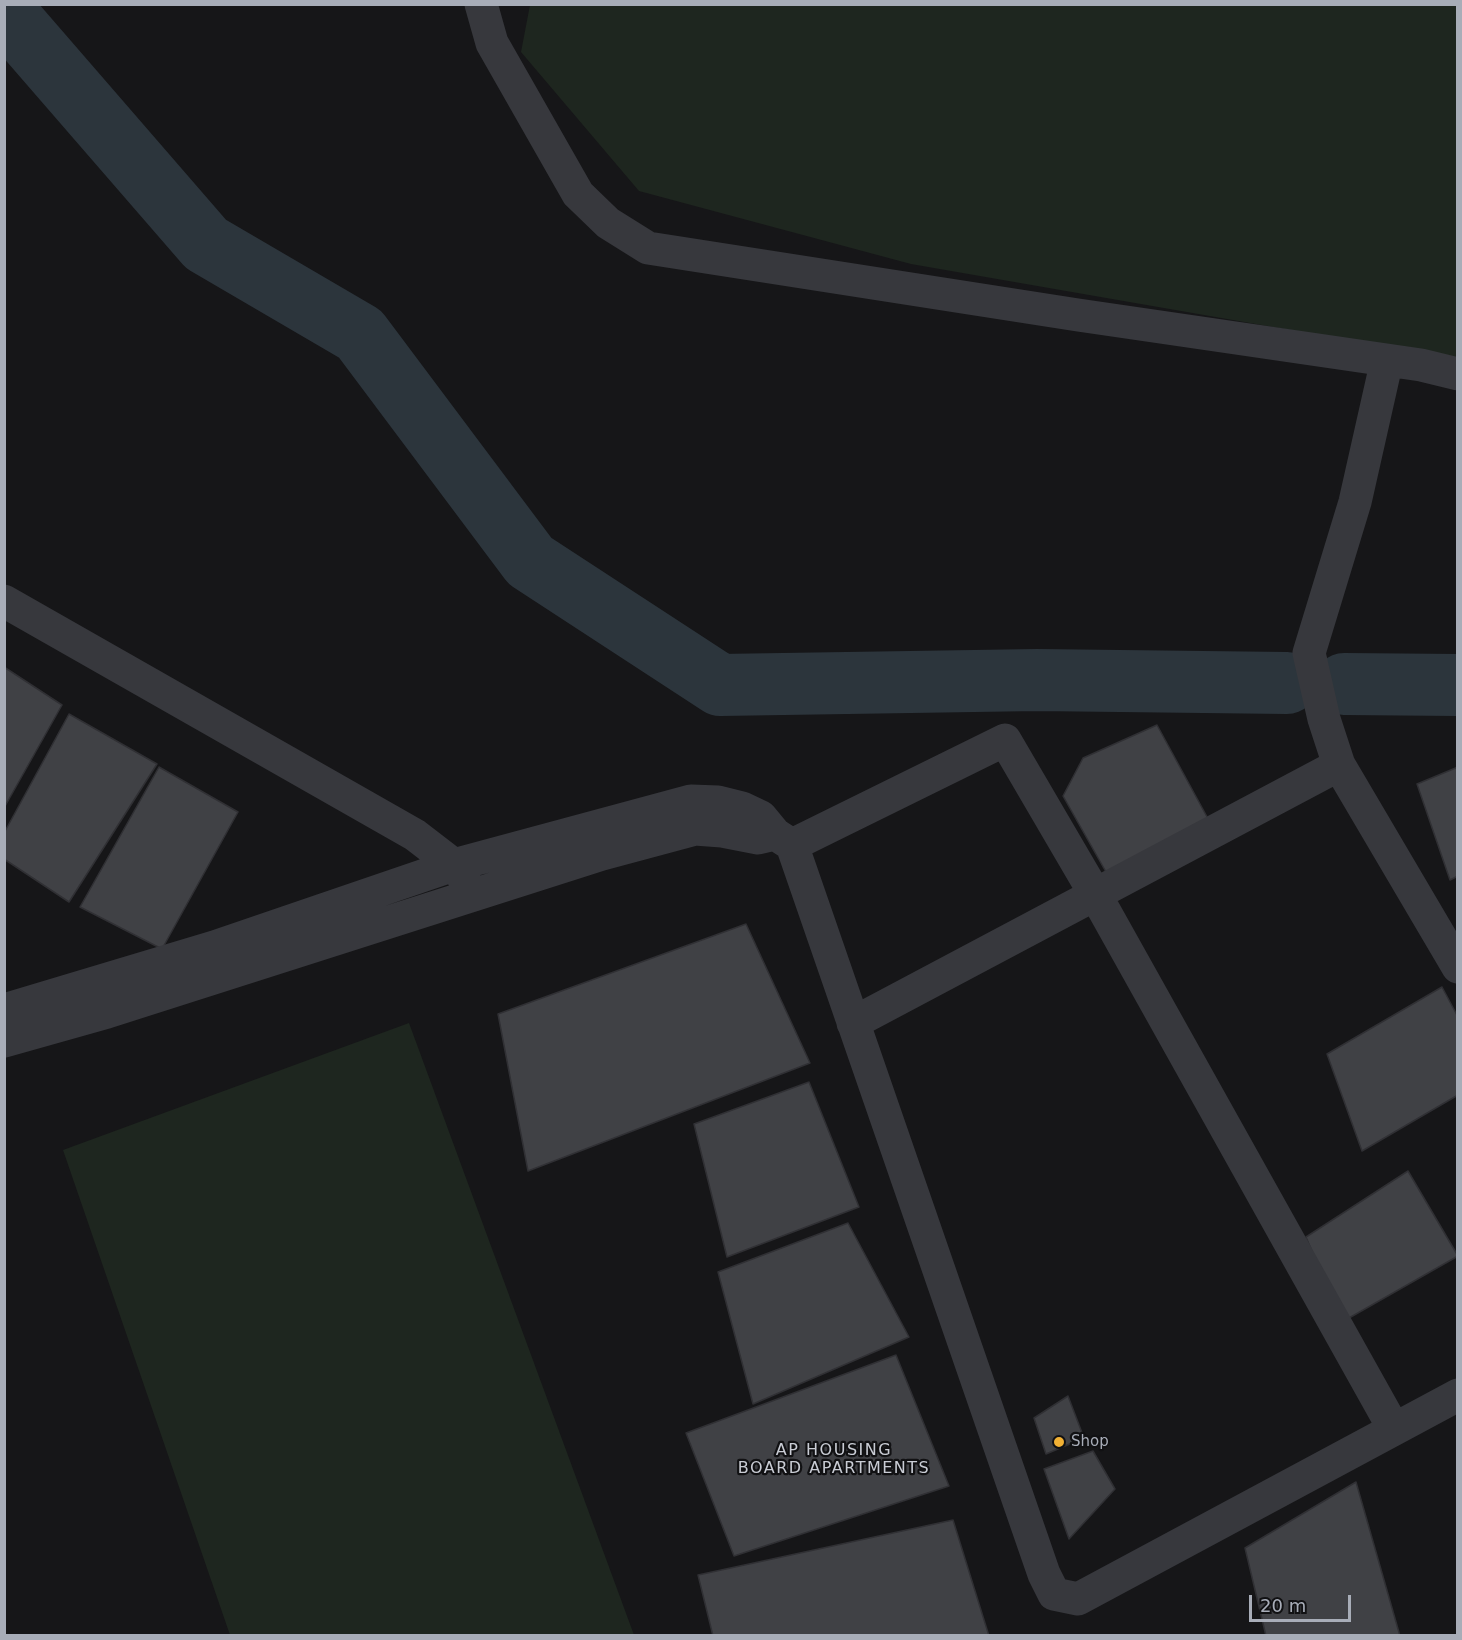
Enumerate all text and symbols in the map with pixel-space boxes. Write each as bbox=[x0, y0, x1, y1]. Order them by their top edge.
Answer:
place label: Shop bbox=[1071, 1433, 1109, 1451]
marker: Shop bbox=[1052, 1435, 1066, 1449]
district label: AP HOUSING BOARD APARTMENTS bbox=[738, 1441, 930, 1479]
scale bar bbox=[1252, 1583, 1354, 1621]
text: 20 m bbox=[1260, 1595, 1306, 1616]

